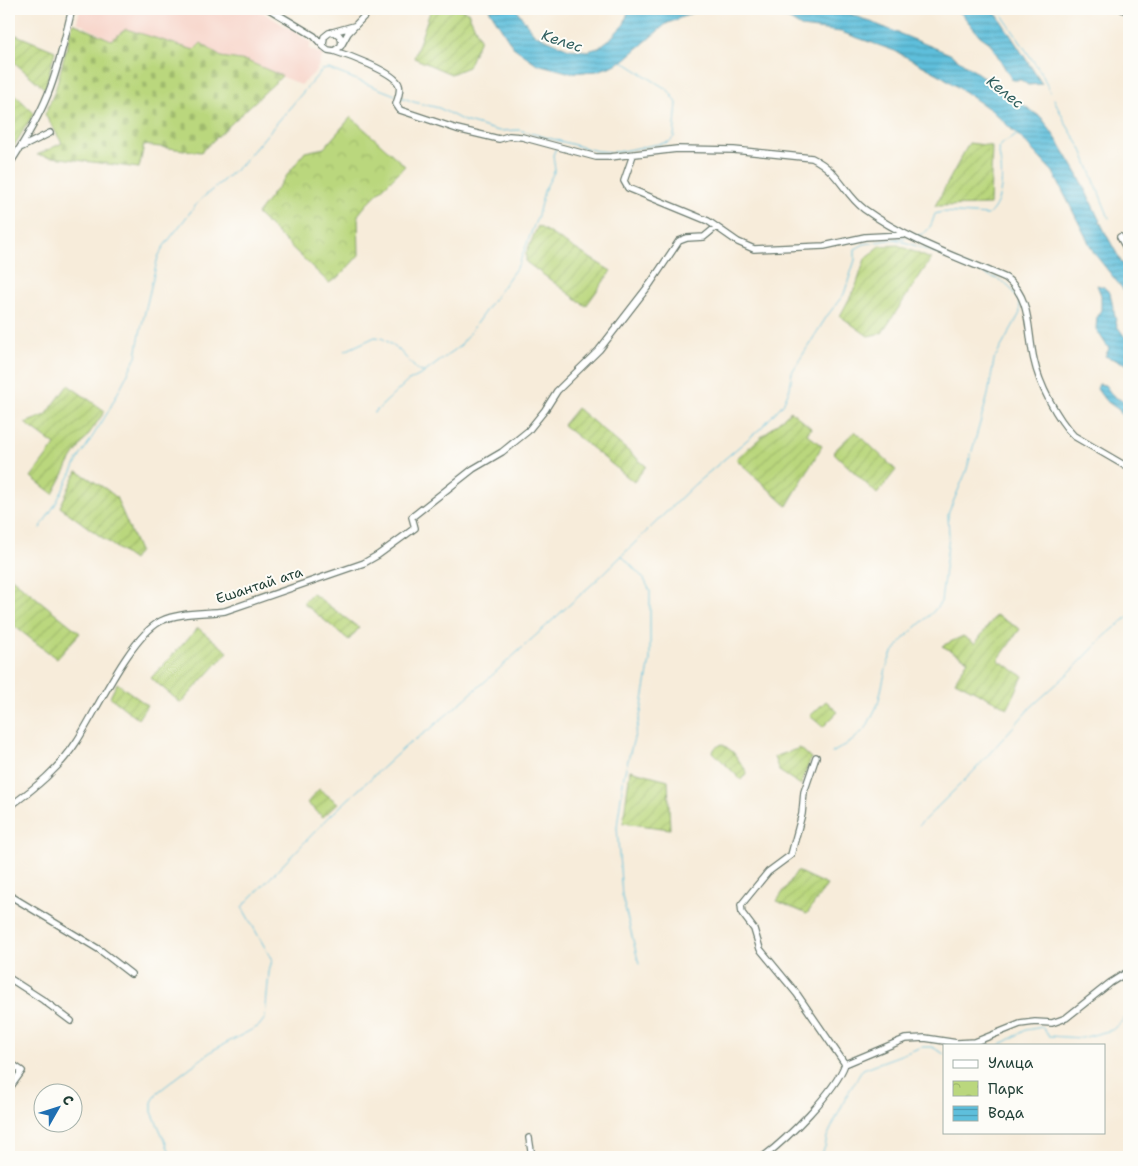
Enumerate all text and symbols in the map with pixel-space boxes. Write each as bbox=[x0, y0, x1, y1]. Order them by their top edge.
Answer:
water label: Келес bbox=[539, 25, 585, 57]
water label: Келес bbox=[982, 71, 1028, 113]
street label: Ешантай ата bbox=[213, 562, 305, 608]
legend bbox=[943, 1044, 1106, 1134]
text: Улица bbox=[988, 1053, 1034, 1073]
text: Парк bbox=[988, 1079, 1024, 1099]
north arrow bbox=[32, 1084, 82, 1134]
text: С bbox=[58, 1091, 78, 1109]
text: Вода bbox=[988, 1103, 1025, 1123]

